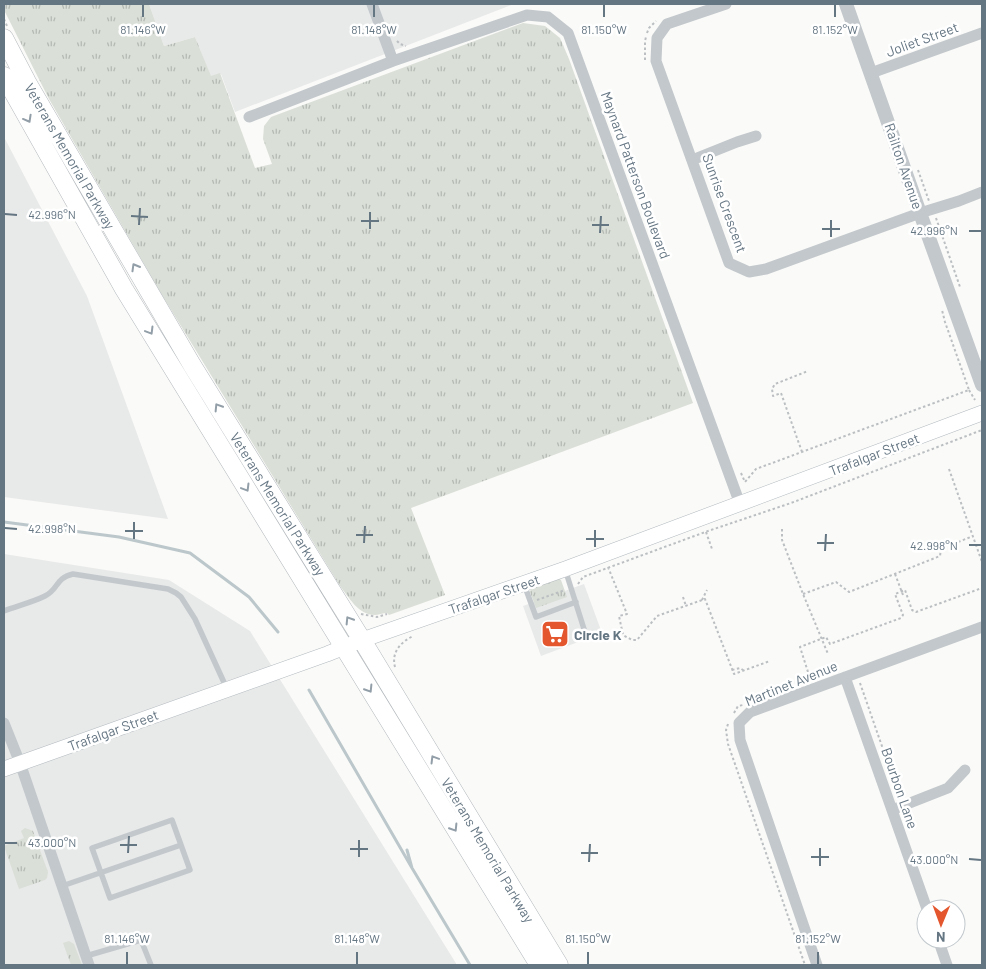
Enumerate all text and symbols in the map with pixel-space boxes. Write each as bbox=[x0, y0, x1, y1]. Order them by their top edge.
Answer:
street label: Joliet Street bbox=[883, 18, 961, 60]
text: 81.146°W bbox=[120, 22, 166, 36]
text: 81.148°W bbox=[351, 22, 397, 36]
text: 81.150°W bbox=[581, 22, 627, 36]
text: 81.152°W bbox=[812, 22, 858, 36]
street label: Veterans Memorial Parkway bbox=[21, 80, 119, 233]
street label: Maynard Patterson Boulevard bbox=[598, 89, 674, 261]
one-way arrow bbox=[21, 113, 31, 122]
street label: Railton Avenue bbox=[881, 121, 927, 211]
street label: Sunrise Crescent bbox=[699, 151, 751, 255]
text: 42.996°N bbox=[28, 207, 76, 221]
text: 42.996°N bbox=[910, 223, 958, 237]
one-way arrow bbox=[132, 264, 142, 273]
one-way arrow bbox=[143, 326, 153, 335]
one-way arrow bbox=[215, 404, 224, 413]
street label: Veterans Memorial Parkway bbox=[227, 429, 329, 579]
street label: Trafalgar Street bbox=[826, 429, 922, 479]
one-way arrow bbox=[239, 482, 249, 491]
text: 42.998°N bbox=[28, 521, 76, 535]
text: 42.998°N bbox=[910, 538, 958, 552]
street label: Trafalgar Street bbox=[446, 570, 542, 618]
one-way arrow bbox=[346, 616, 356, 625]
supermarket icon: Circle K bbox=[540, 619, 570, 649]
place label: Circle K bbox=[574, 626, 622, 643]
street label: Martinet Avenue bbox=[742, 657, 840, 709]
one-way arrow bbox=[363, 684, 372, 693]
street label: Trafalgar Street bbox=[65, 706, 161, 754]
street label: Bourbon Lane bbox=[878, 745, 922, 831]
one-way arrow bbox=[430, 755, 440, 764]
street label: Veterans Memorial Parkway bbox=[438, 774, 538, 926]
one-way arrow bbox=[448, 822, 458, 831]
text: 43.000°N bbox=[28, 835, 76, 849]
text: 43.000°N bbox=[910, 852, 958, 866]
north arrow bbox=[916, 899, 966, 949]
text: N bbox=[936, 929, 946, 946]
text: 81.146°W bbox=[104, 931, 150, 945]
text: 81.148°W bbox=[334, 931, 380, 945]
text: 81.150°W bbox=[565, 931, 611, 945]
text: 81.152°W bbox=[795, 931, 841, 945]

